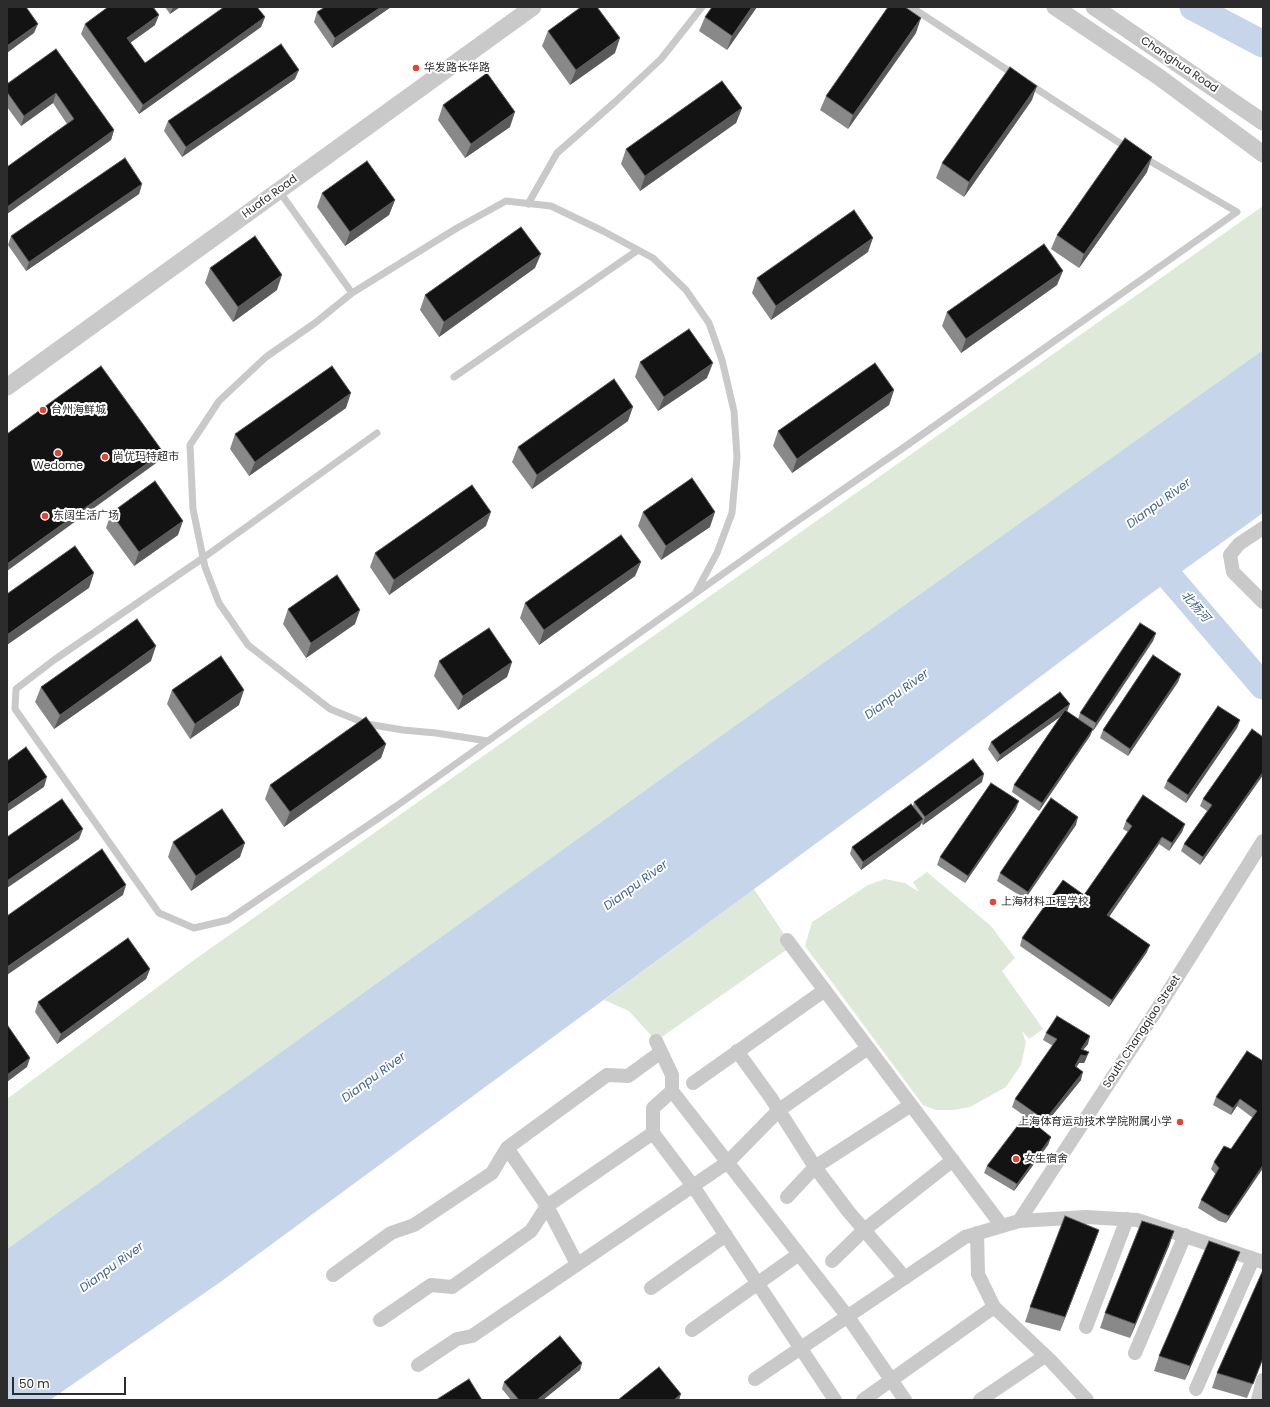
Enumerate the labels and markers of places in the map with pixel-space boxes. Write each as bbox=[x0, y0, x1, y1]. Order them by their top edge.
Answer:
place label: 华发路长华路 bbox=[424, 61, 490, 75]
marker: 华发路长华路 bbox=[411, 63, 421, 73]
place label: 台州海鲜城 bbox=[51, 403, 106, 417]
marker: 台州海鲜城 bbox=[38, 405, 48, 415]
marker: Wedome bbox=[53, 448, 63, 458]
place label: 尚优玛特超市 bbox=[113, 450, 179, 464]
marker: 尚优玛特超市 bbox=[100, 452, 110, 462]
place label: Wedome bbox=[33, 459, 83, 473]
place label: 东阔生活广场 bbox=[53, 509, 119, 523]
marker: 东阔生活广场 bbox=[40, 511, 50, 521]
place label: 上海材料工程学校 bbox=[1001, 895, 1089, 909]
marker: 上海材料工程学校 bbox=[988, 897, 998, 907]
place label: 上海体育运动技术学院附属小学 bbox=[1018, 1115, 1172, 1129]
marker: 上海体育运动技术学院附属小学 bbox=[1175, 1117, 1185, 1127]
place label: 女生宿舍 bbox=[1024, 1152, 1068, 1166]
marker: 女生宿舍 bbox=[1011, 1154, 1021, 1164]

